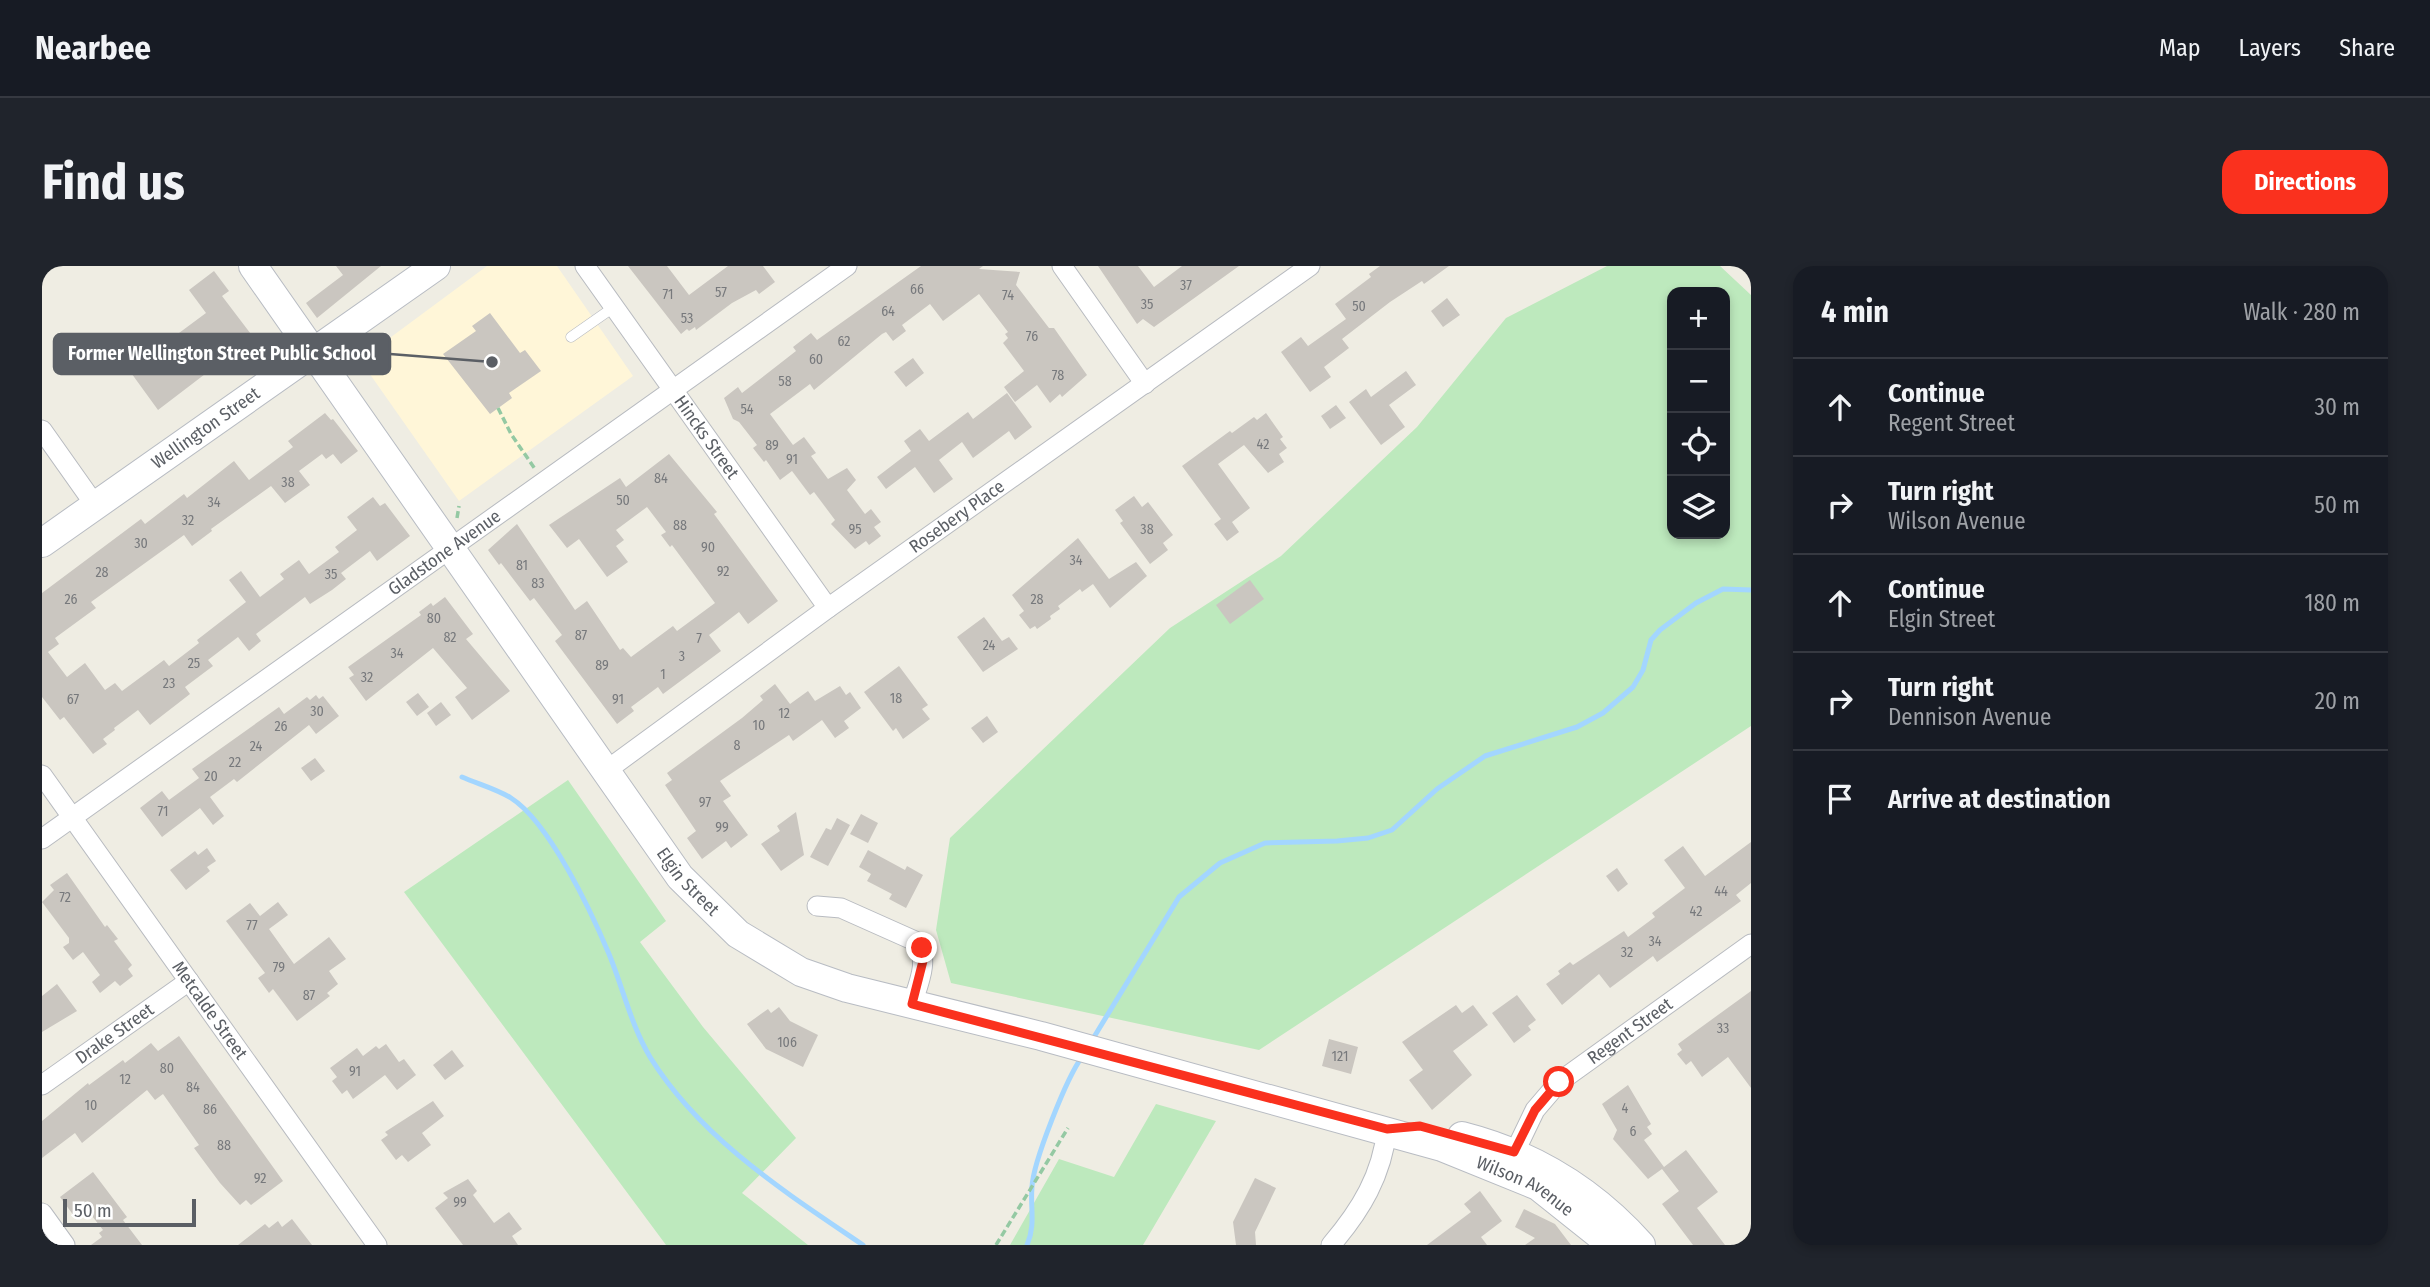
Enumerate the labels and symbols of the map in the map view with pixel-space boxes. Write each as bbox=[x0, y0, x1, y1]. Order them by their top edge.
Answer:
house number: 37 bbox=[1180, 277, 1192, 294]
house number: 66 bbox=[910, 281, 924, 298]
house number: 57 bbox=[715, 284, 727, 301]
house number: 71 bbox=[663, 286, 673, 303]
house number: 74 bbox=[1002, 287, 1014, 304]
house number: 35 bbox=[1141, 296, 1153, 313]
house number: 50 bbox=[1352, 298, 1366, 315]
house number: 64 bbox=[881, 303, 895, 320]
house number: 53 bbox=[681, 310, 693, 327]
house number: 76 bbox=[1026, 328, 1038, 345]
house number: 62 bbox=[838, 333, 851, 350]
callout: Former Wellington Street Public School bbox=[54, 334, 390, 374]
text: Former Wellington Street Public School bbox=[68, 342, 377, 365]
house number: 60 bbox=[809, 351, 823, 368]
house number: 78 bbox=[1052, 367, 1064, 384]
house number: 58 bbox=[778, 373, 792, 390]
street label: Wellington Street bbox=[147, 382, 264, 474]
street label: Hincks Street bbox=[670, 391, 744, 483]
house number: 54 bbox=[740, 401, 754, 418]
house number: 42 bbox=[1257, 436, 1269, 453]
house number: 89 bbox=[765, 437, 779, 454]
house number: 91 bbox=[786, 451, 798, 468]
house number: 84 bbox=[654, 470, 668, 487]
house number: 38 bbox=[281, 474, 295, 491]
street label: Rosebery Place bbox=[905, 475, 1009, 558]
house number: 50 bbox=[616, 492, 630, 509]
house number: 34 bbox=[207, 494, 221, 511]
street label: Gladstone Avenue bbox=[384, 505, 505, 600]
house number: 32 bbox=[182, 512, 194, 529]
house number: 88 bbox=[673, 517, 687, 534]
house number: 95 bbox=[848, 521, 862, 538]
house number: 38 bbox=[1140, 521, 1154, 538]
house number: 30 bbox=[134, 535, 148, 552]
house number: 90 bbox=[701, 539, 715, 556]
house number: 34 bbox=[1069, 552, 1083, 569]
house number: 81 bbox=[516, 557, 528, 574]
house number: 92 bbox=[717, 563, 729, 580]
house number: 28 bbox=[95, 564, 109, 581]
house number: 35 bbox=[325, 566, 337, 583]
house number: 83 bbox=[531, 575, 545, 592]
house number: 26 bbox=[64, 591, 78, 608]
house number: 28 bbox=[1030, 591, 1044, 608]
house number: 80 bbox=[427, 610, 441, 627]
house number: 87 bbox=[575, 627, 588, 644]
house number: 82 bbox=[443, 629, 457, 646]
house number: 7 bbox=[696, 630, 702, 647]
house number: 24 bbox=[983, 637, 996, 654]
house number: 34 bbox=[390, 645, 404, 662]
house number: 3 bbox=[679, 648, 685, 665]
house number: 25 bbox=[188, 655, 200, 672]
house number: 89 bbox=[595, 657, 609, 674]
house number: 1 bbox=[660, 666, 666, 683]
house number: 32 bbox=[361, 669, 373, 686]
house number: 23 bbox=[163, 675, 175, 692]
house number: 18 bbox=[890, 690, 902, 707]
house number: 67 bbox=[67, 691, 79, 708]
house number: 91 bbox=[612, 691, 624, 708]
house number: 30 bbox=[310, 703, 324, 720]
house number: 12 bbox=[778, 705, 790, 722]
house number: 10 bbox=[753, 717, 765, 734]
house number: 26 bbox=[274, 718, 288, 735]
house number: 8 bbox=[734, 737, 741, 754]
house number: 24 bbox=[250, 738, 263, 755]
house number: 22 bbox=[229, 754, 241, 771]
house number: 20 bbox=[204, 768, 218, 785]
house number: 97 bbox=[699, 794, 711, 811]
house number: 71 bbox=[158, 803, 168, 820]
house number: 99 bbox=[715, 819, 729, 836]
street label: Elgin Street bbox=[652, 843, 724, 920]
house number: 44 bbox=[1714, 883, 1728, 900]
house number: 72 bbox=[59, 889, 71, 906]
house number: 42 bbox=[1690, 903, 1702, 920]
house number: 77 bbox=[246, 917, 258, 934]
route end bbox=[906, 932, 937, 963]
house number: 34 bbox=[1648, 933, 1662, 950]
house number: 32 bbox=[1621, 944, 1633, 961]
street label: Metcalde Street bbox=[167, 957, 252, 1064]
house number: 79 bbox=[273, 959, 285, 976]
house number: 87 bbox=[303, 987, 316, 1004]
street label: Regent Street bbox=[1583, 993, 1677, 1069]
street label: Drake Street bbox=[71, 998, 158, 1069]
house number: 33 bbox=[1717, 1020, 1729, 1037]
house number: 106 bbox=[777, 1034, 797, 1051]
house number: 121 bbox=[1332, 1048, 1348, 1065]
house number: 80 bbox=[160, 1060, 174, 1077]
house number: 91 bbox=[349, 1063, 361, 1080]
route start bbox=[1543, 1066, 1574, 1097]
house number: 12 bbox=[119, 1071, 131, 1088]
house number: 84 bbox=[186, 1079, 200, 1096]
house number: 10 bbox=[85, 1097, 97, 1114]
house number: 4 bbox=[1622, 1100, 1629, 1117]
house number: 86 bbox=[203, 1101, 217, 1118]
house number: 6 bbox=[1630, 1123, 1637, 1140]
house number: 88 bbox=[217, 1137, 231, 1154]
street label: Wilson Avenue bbox=[1473, 1151, 1578, 1221]
house number: 92 bbox=[254, 1170, 266, 1187]
house number: 99 bbox=[453, 1194, 467, 1211]
scale bar bbox=[63, 1196, 196, 1228]

